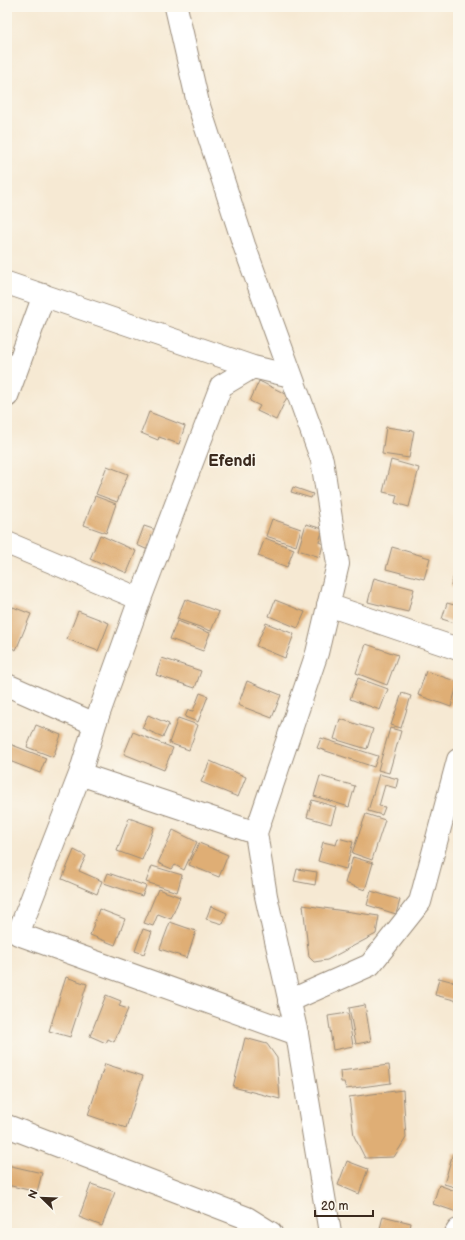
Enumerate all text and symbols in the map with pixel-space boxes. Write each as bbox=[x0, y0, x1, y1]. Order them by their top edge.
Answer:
district label: Efendi bbox=[208, 452, 256, 471]
north arrow bbox=[22, 1178, 62, 1218]
text: N bbox=[26, 1188, 41, 1201]
scale bar bbox=[315, 1192, 373, 1218]
text: 20 m bbox=[321, 1199, 348, 1214]

